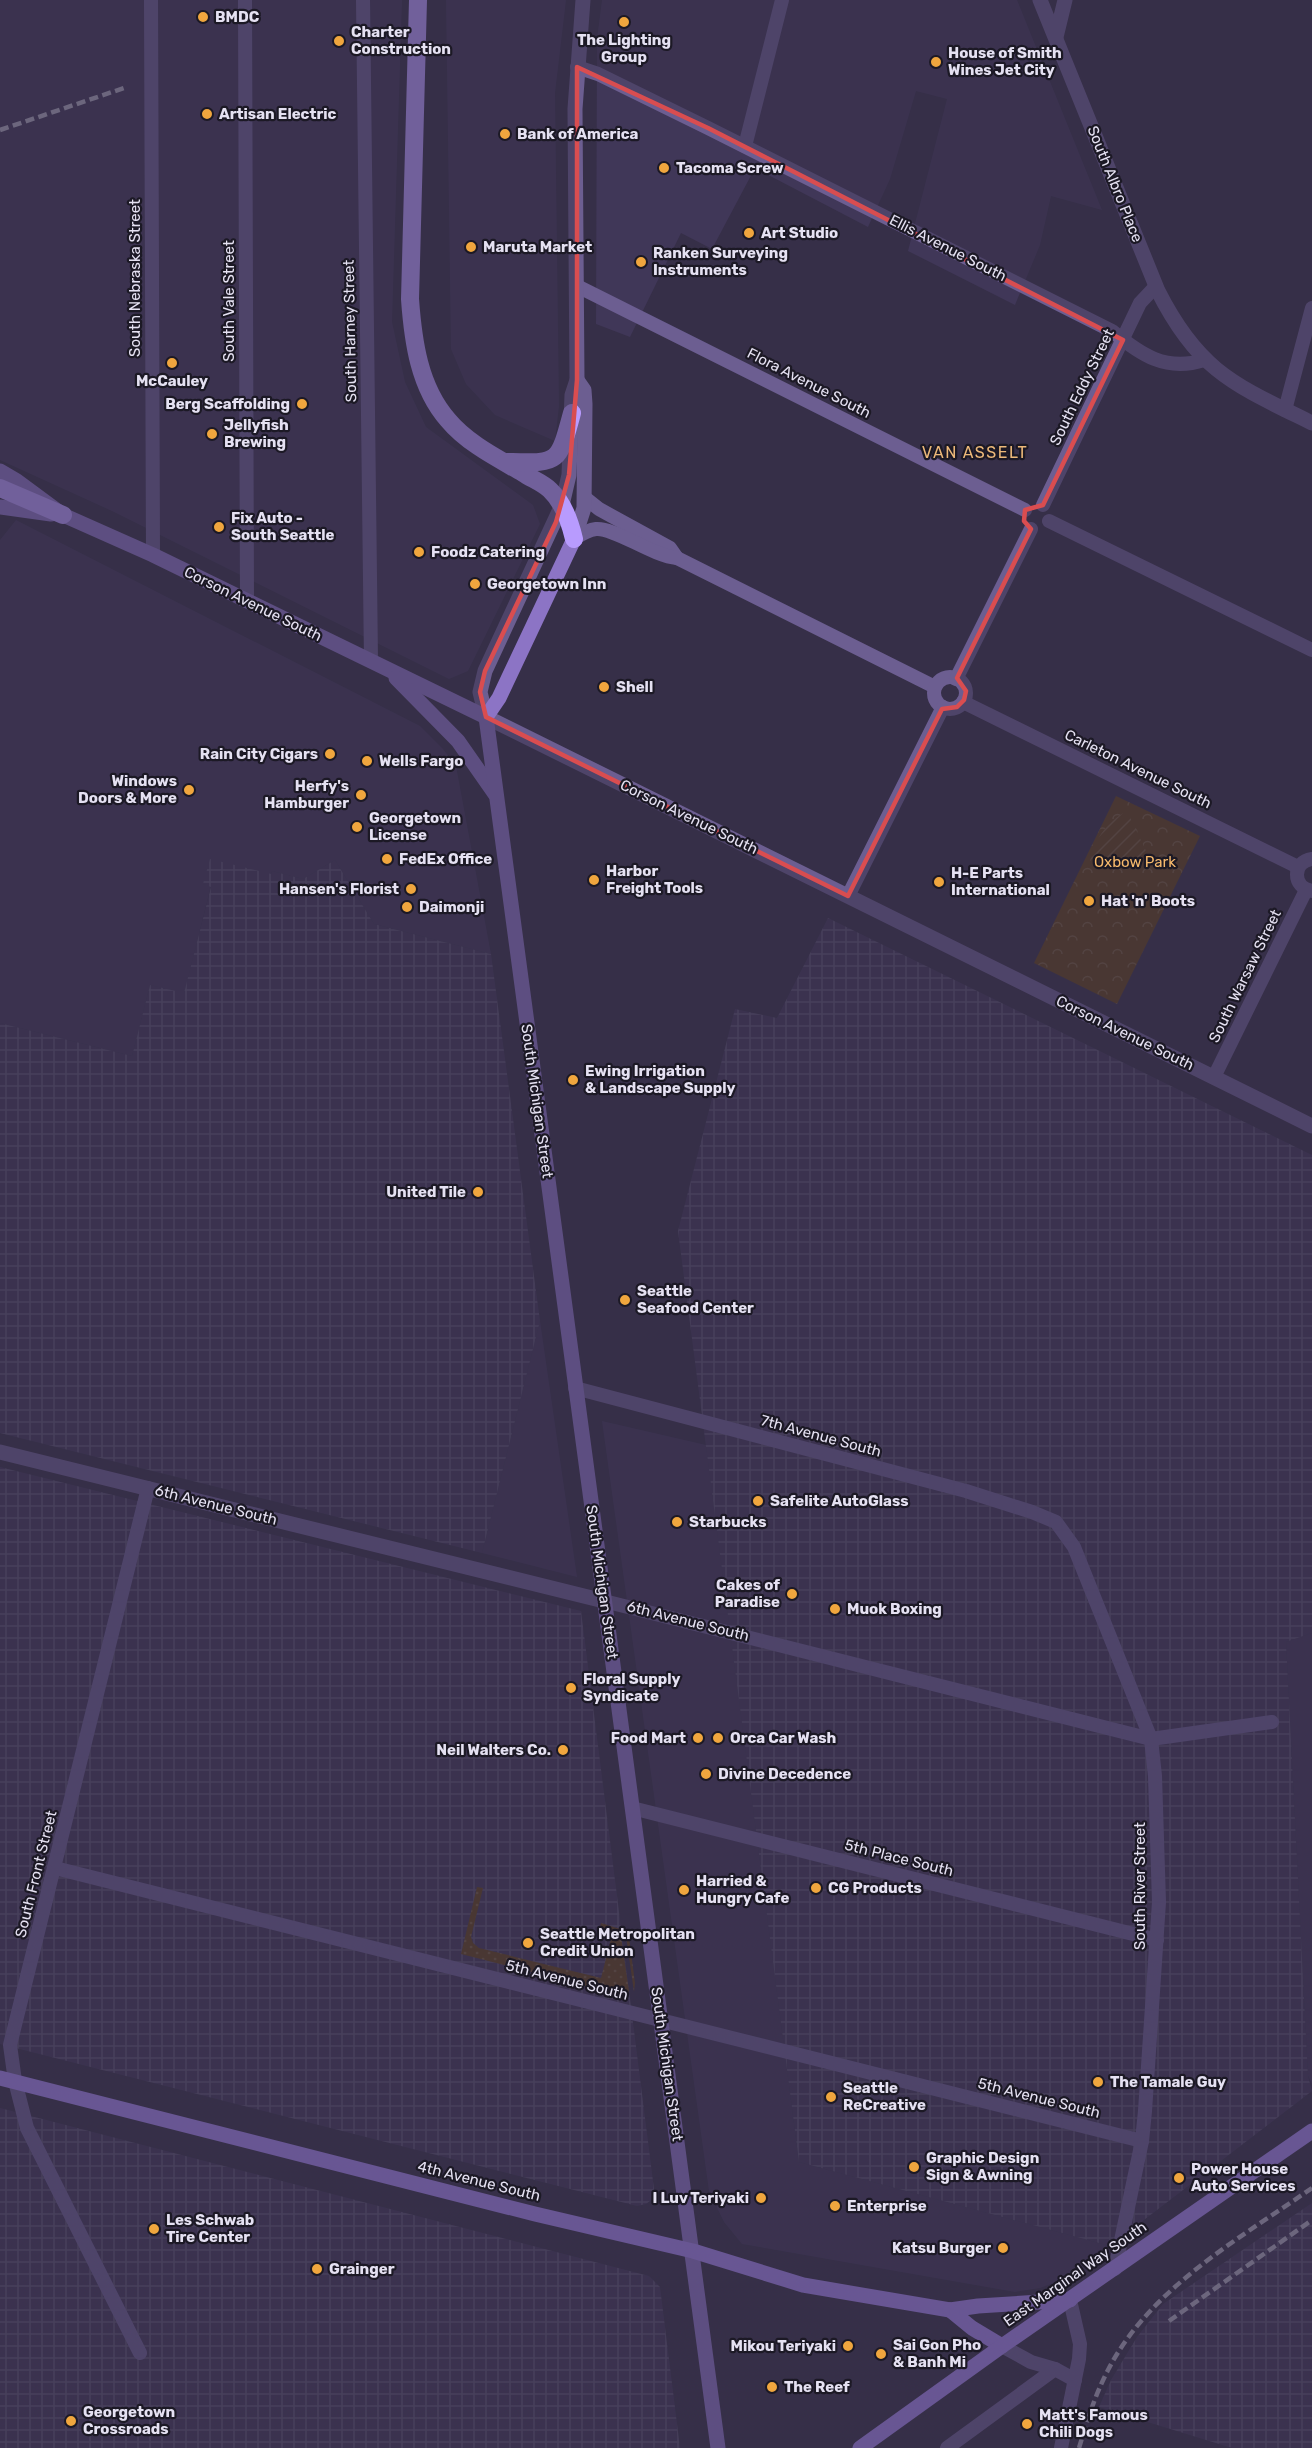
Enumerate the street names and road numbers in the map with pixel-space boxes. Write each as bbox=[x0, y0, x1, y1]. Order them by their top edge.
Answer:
street label: South Albro Place bbox=[1083, 123, 1147, 245]
street label: South Nebraska Street bbox=[126, 199, 144, 357]
street label: Ellis Avenue South bbox=[886, 211, 1010, 285]
street label: South Vale Street bbox=[220, 240, 238, 362]
street label: South Harney Street bbox=[340, 259, 360, 402]
street label: South Eddy Street bbox=[1046, 326, 1118, 448]
street label: Flora Avenue South bbox=[744, 344, 874, 422]
street label: Corson Avenue South bbox=[181, 563, 325, 645]
street label: Carleton Avenue South bbox=[1062, 726, 1214, 812]
street label: Corson Avenue South bbox=[617, 776, 761, 858]
street label: South Warsaw Street bbox=[1205, 906, 1285, 1045]
street label: Corson Avenue South bbox=[1053, 992, 1197, 1074]
street label: South Michigan Street bbox=[517, 1023, 557, 1179]
street label: 7th Avenue South bbox=[759, 1411, 883, 1461]
street label: 6th Avenue South bbox=[153, 1481, 279, 1529]
street label: South Michigan Street bbox=[582, 1504, 622, 1660]
street label: 6th Avenue South bbox=[625, 1597, 751, 1645]
street label: South Front Street bbox=[12, 1809, 61, 1939]
street label: South River Street bbox=[1131, 1822, 1149, 1950]
street label: 5th Place South bbox=[843, 1836, 955, 1880]
street label: 5th Avenue South bbox=[504, 1956, 630, 2004]
street label: South Michigan Street bbox=[647, 1986, 687, 2142]
street label: 5th Avenue South bbox=[976, 2074, 1102, 2122]
street label: 4th Avenue South bbox=[416, 2157, 542, 2205]
street label: East Marginal Way South bbox=[1000, 2218, 1150, 2330]

